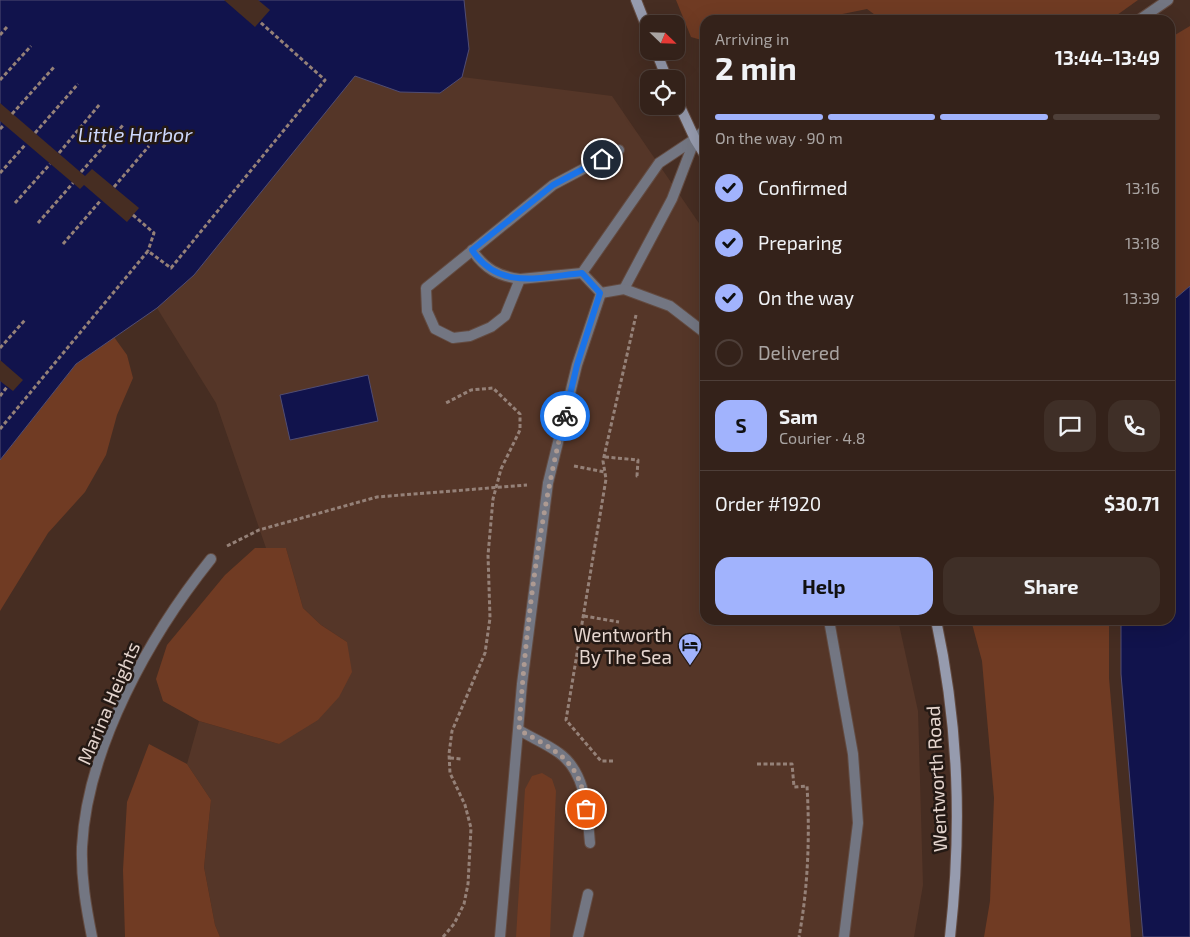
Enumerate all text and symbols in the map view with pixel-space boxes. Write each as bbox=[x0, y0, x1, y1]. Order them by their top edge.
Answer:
north arrow bbox=[640, 15, 685, 60]
map controls bbox=[640, 15, 685, 115]
text: Arriving in bbox=[715, 29, 789, 48]
text: 13:44–13:49 bbox=[1055, 46, 1160, 69]
text: 2 min bbox=[715, 48, 797, 86]
button: locate bbox=[640, 70, 685, 115]
water label: Little Harbor bbox=[78, 122, 193, 146]
text: On the way · 90 m bbox=[715, 128, 843, 147]
pin bbox=[581, 138, 623, 180]
icon: home bbox=[588, 145, 616, 173]
icon: check bbox=[715, 174, 743, 202]
text: Confirmed bbox=[758, 176, 848, 199]
text: 13:16 bbox=[1125, 178, 1160, 197]
icon: check bbox=[715, 229, 743, 257]
text: Preparing bbox=[758, 231, 842, 254]
text: 13:18 bbox=[1125, 233, 1160, 252]
icon: check bbox=[715, 284, 743, 312]
text: On the way bbox=[758, 286, 854, 309]
text: 13:39 bbox=[1123, 288, 1160, 307]
text: Delivered bbox=[758, 341, 840, 364]
courier bbox=[540, 391, 590, 441]
button: chat bbox=[1044, 400, 1096, 452]
button: phone bbox=[1108, 400, 1160, 452]
icon: bike bbox=[551, 402, 579, 430]
text: Sam bbox=[779, 405, 818, 428]
text: S bbox=[735, 414, 747, 437]
text: Courier · 4.8 bbox=[779, 428, 866, 447]
text: Order #1920 bbox=[715, 492, 821, 515]
text: $30.71 bbox=[1104, 492, 1160, 515]
button: Help bbox=[715, 557, 933, 615]
button: Share bbox=[943, 557, 1160, 615]
place label: Wentworth By The Sea bbox=[574, 623, 672, 668]
hotel icon: Wentworth By The Sea bbox=[677, 632, 703, 666]
street label: Marina Heights bbox=[72, 638, 144, 768]
street label: Wentworth Road bbox=[921, 705, 951, 853]
pin bbox=[565, 788, 607, 830]
icon: bag bbox=[572, 795, 600, 823]

